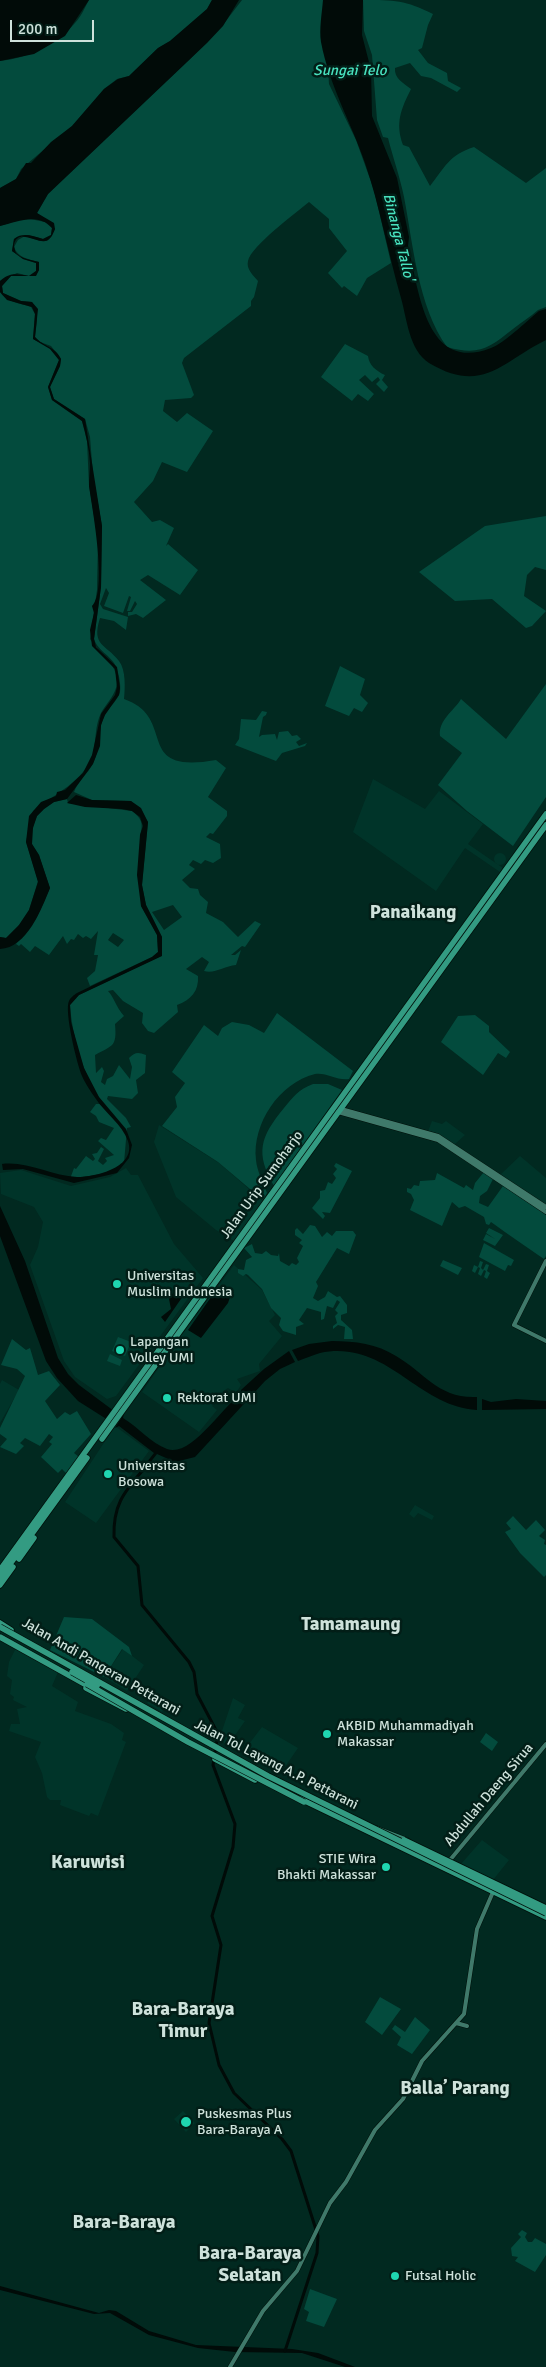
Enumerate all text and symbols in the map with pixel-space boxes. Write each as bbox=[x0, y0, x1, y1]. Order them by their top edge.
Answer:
scale bar bbox=[12, 10, 96, 42]
text: 200 m bbox=[18, 20, 58, 38]
water label: Sungai Telo bbox=[313, 62, 387, 80]
water label: Binanga Tallo' bbox=[378, 192, 418, 282]
district label: Panaikang bbox=[370, 902, 456, 924]
street label: Jalan Urip Sumoharjo bbox=[217, 1128, 307, 1242]
place label: Universitas Muslim Indonesia bbox=[127, 1268, 232, 1300]
marker: Universitas Muslim Indonesia bbox=[111, 1278, 123, 1290]
place label: Lapangan Volley UMI bbox=[130, 1334, 194, 1366]
marker: Lapangan Volley UMI bbox=[114, 1344, 126, 1356]
place label: Rektorat UMI bbox=[177, 1390, 256, 1406]
marker: Rektorat UMI bbox=[161, 1392, 173, 1404]
place label: Universitas Bosowa bbox=[118, 1458, 185, 1490]
marker: Universitas Bosowa bbox=[102, 1468, 114, 1480]
district label: Tamamaung bbox=[301, 1614, 401, 1636]
street label: Jalan Andi Pangeran Pettarani bbox=[19, 1615, 183, 1719]
street label: Jalan Tol Layang A.P. Pettarani bbox=[191, 1716, 361, 1814]
place label: AKBID Muhammadiyah Makassar bbox=[337, 1718, 474, 1750]
marker: AKBID Muhammadiyah Makassar bbox=[321, 1728, 333, 1740]
street label: Abdullah Daeng Sirua bbox=[441, 1740, 537, 1850]
place label: STIE Wira Bhakti Makassar bbox=[277, 1851, 376, 1884]
district label: Karuwisi bbox=[51, 1852, 125, 1874]
marker: STIE Wira Bhakti Makassar bbox=[380, 1861, 392, 1873]
district label: Bara-Baraya Timur bbox=[132, 1999, 234, 2043]
district label: Ballaʼ Parang bbox=[400, 2078, 510, 2100]
place label: Puskesmas Plus Bara-Baraya A bbox=[197, 2106, 292, 2138]
marker: Puskesmas Plus Bara-Baraya A bbox=[179, 2115, 193, 2129]
district label: Bara-Baraya bbox=[73, 2212, 175, 2234]
district label: Bara-Baraya Selatan bbox=[199, 2243, 301, 2287]
place label: Futsal Holic bbox=[405, 2268, 476, 2284]
marker: Futsal Holic bbox=[389, 2270, 401, 2282]

